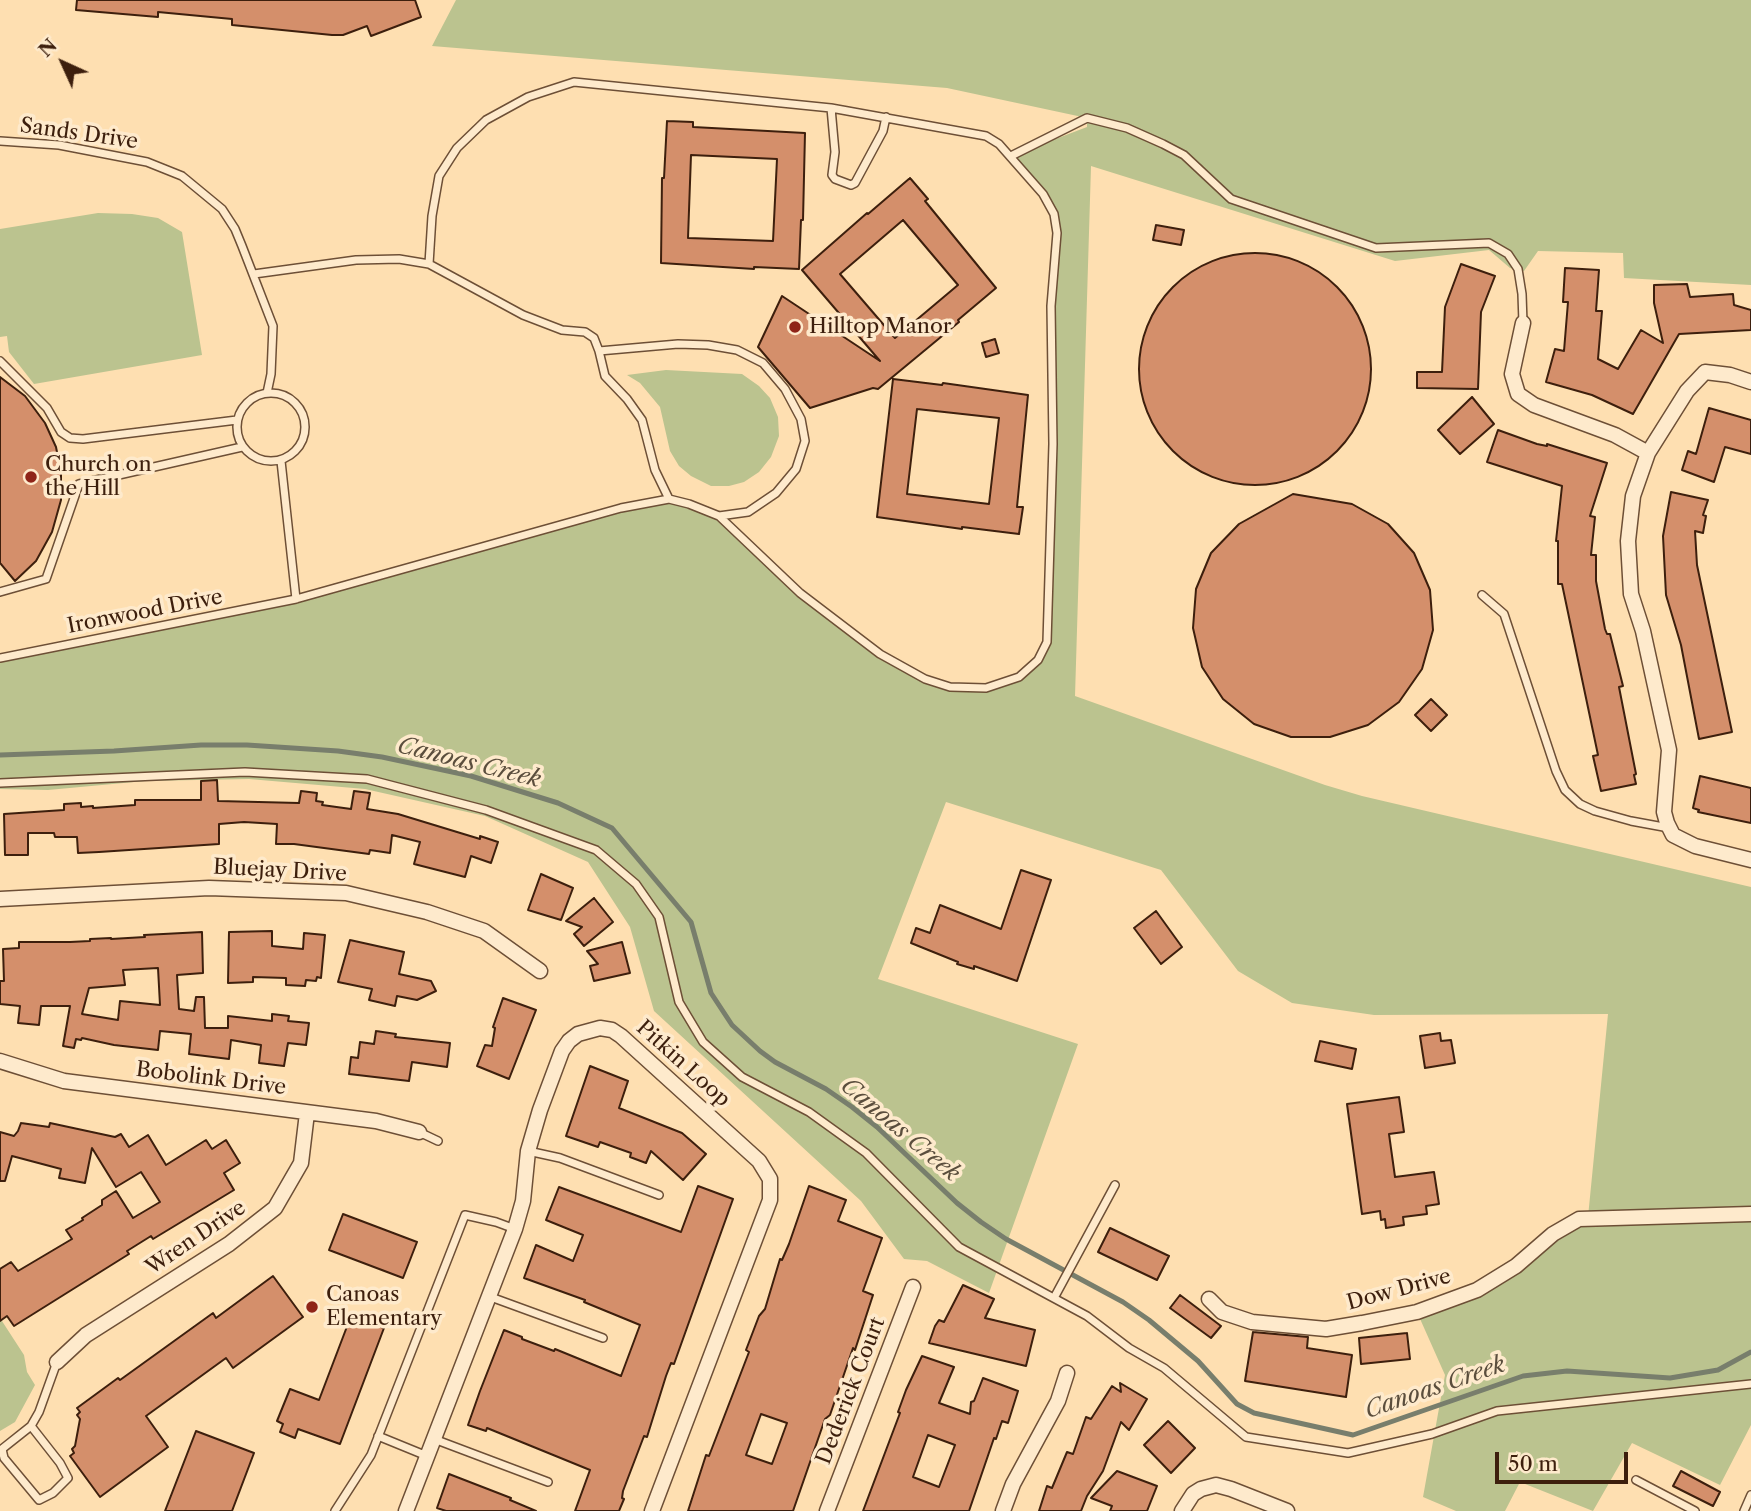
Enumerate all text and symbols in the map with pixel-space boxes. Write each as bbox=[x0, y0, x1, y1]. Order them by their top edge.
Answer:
north arrow bbox=[28, 28, 98, 98]
text: N bbox=[34, 34, 62, 62]
street label: Sands Drive bbox=[18, 113, 140, 155]
place label: Hilltop Manor bbox=[809, 314, 952, 340]
marker: Hilltop Manor bbox=[787, 319, 803, 335]
place label: Church on the Hill bbox=[45, 452, 152, 502]
marker: Church on the Hill bbox=[23, 469, 39, 485]
street label: Ironwood Drive bbox=[65, 585, 225, 639]
water label: Canoas Creek bbox=[395, 732, 543, 794]
street label: Bluejay Drive bbox=[213, 855, 347, 887]
street label: Pitkin Loop bbox=[631, 1015, 735, 1113]
street label: Bobolink Drive bbox=[134, 1057, 288, 1101]
water label: Canoas Creek bbox=[835, 1072, 965, 1188]
street label: Wren Drive bbox=[141, 1195, 251, 1281]
street label: Dow Drive bbox=[1344, 1264, 1454, 1316]
place label: Canoas Elementary bbox=[326, 1282, 442, 1332]
marker: Canoas Elementary bbox=[304, 1299, 320, 1315]
street label: Dederick Court bbox=[811, 1314, 891, 1468]
water label: Canoas Creek bbox=[1361, 1351, 1509, 1425]
scale bar bbox=[1499, 1438, 1632, 1482]
text: 50 m bbox=[1508, 1451, 1558, 1476]

